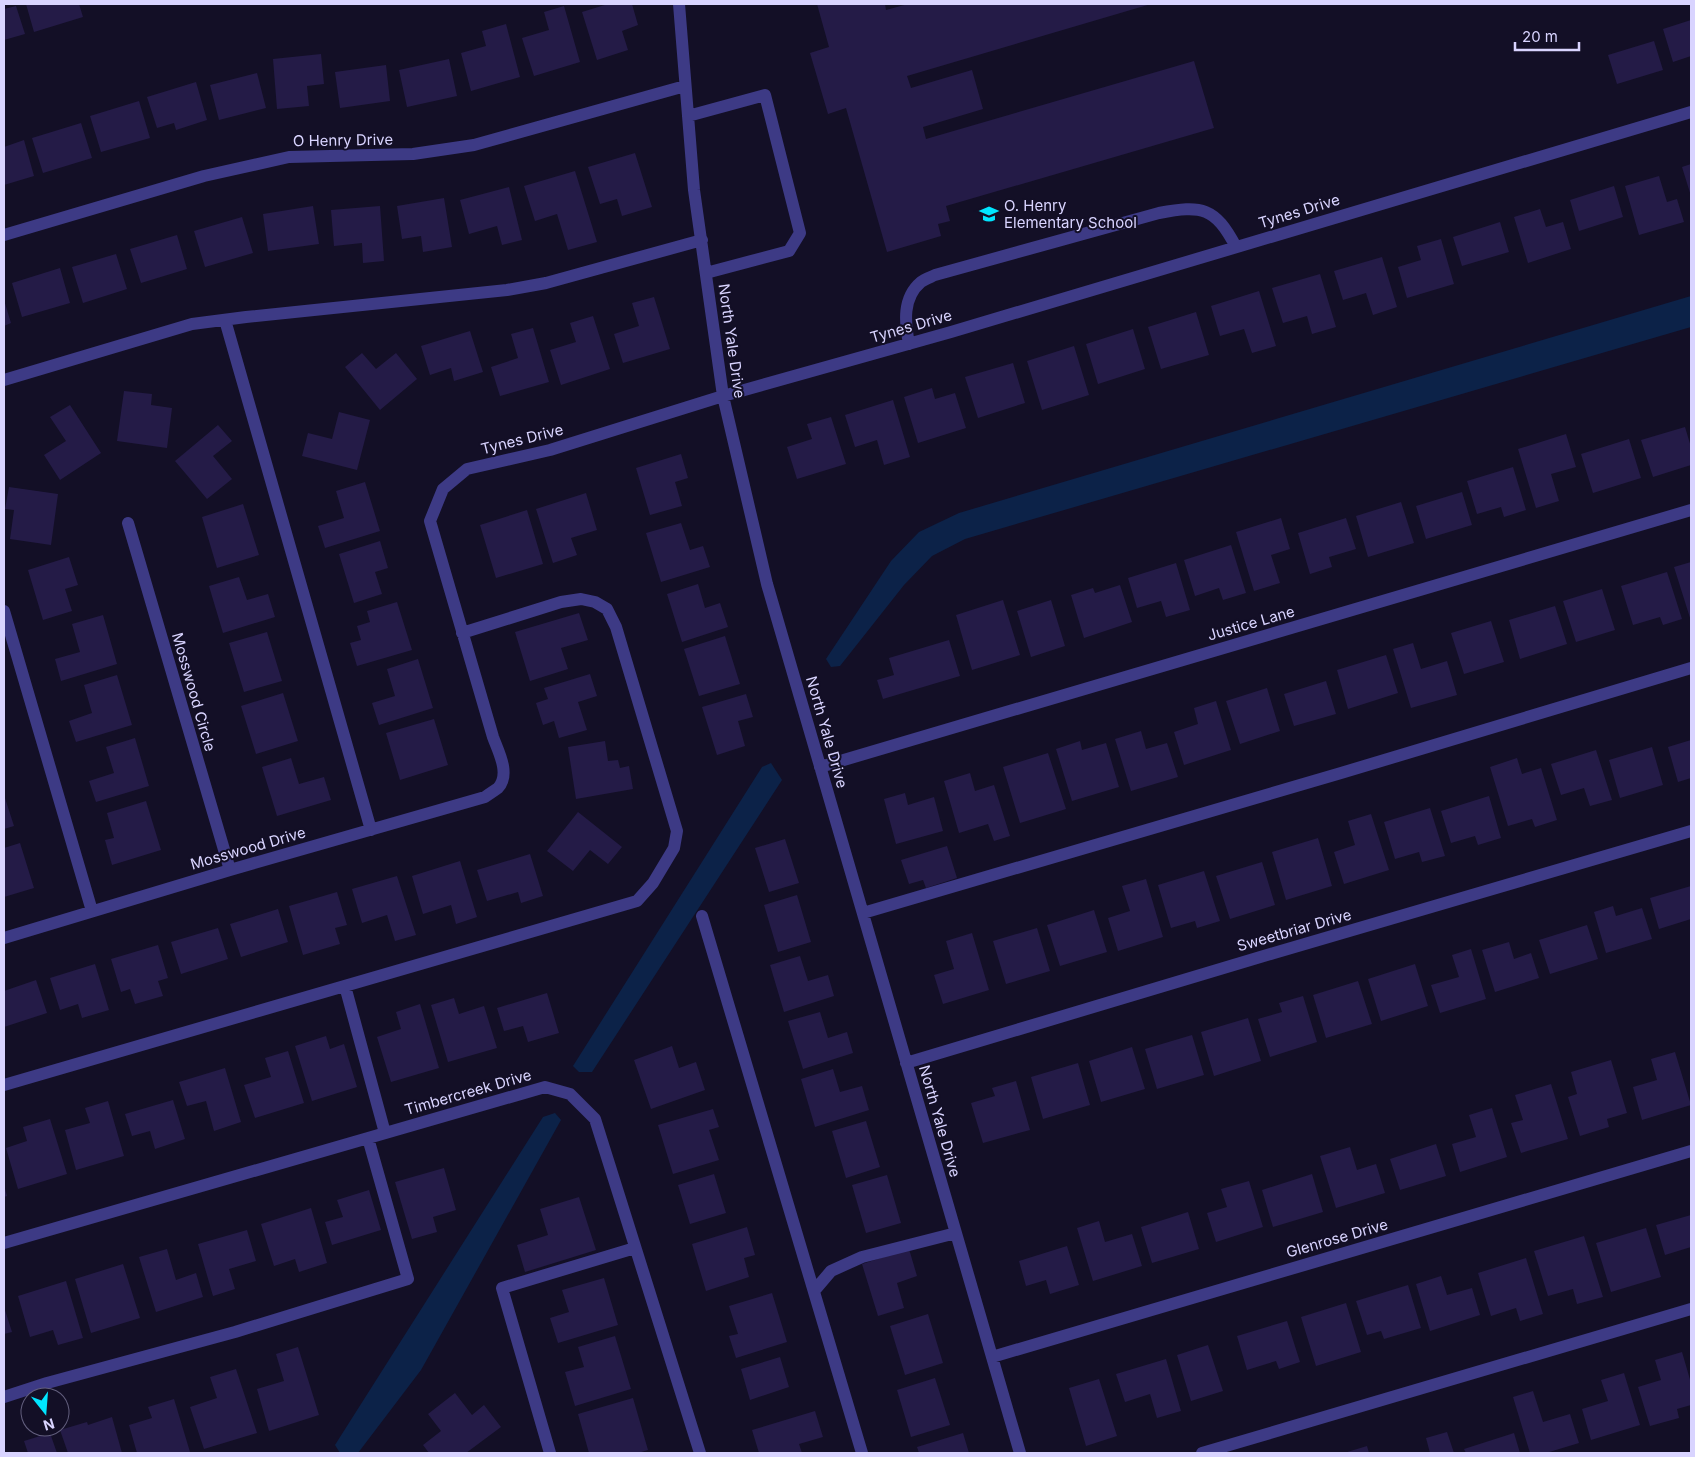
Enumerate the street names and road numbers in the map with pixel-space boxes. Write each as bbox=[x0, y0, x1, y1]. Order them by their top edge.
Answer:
street label: O Henry Drive bbox=[293, 130, 393, 150]
street label: Tynes Drive bbox=[1256, 190, 1342, 232]
street label: North Yale Drive bbox=[715, 282, 749, 400]
street label: Tynes Drive bbox=[868, 305, 954, 347]
street label: Tynes Drive bbox=[479, 420, 565, 458]
street label: Justice Lane bbox=[1205, 601, 1297, 645]
street label: Mosswood Circle bbox=[168, 630, 220, 754]
street label: North Yale Drive bbox=[802, 674, 852, 790]
street label: Mosswood Drive bbox=[188, 822, 308, 874]
street label: Sweetbriar Drive bbox=[1235, 905, 1353, 955]
street label: North Yale Drive bbox=[915, 1063, 965, 1179]
street label: Timbercreek Drive bbox=[402, 1065, 534, 1119]
street label: Glenrose Drive bbox=[1284, 1214, 1390, 1262]

